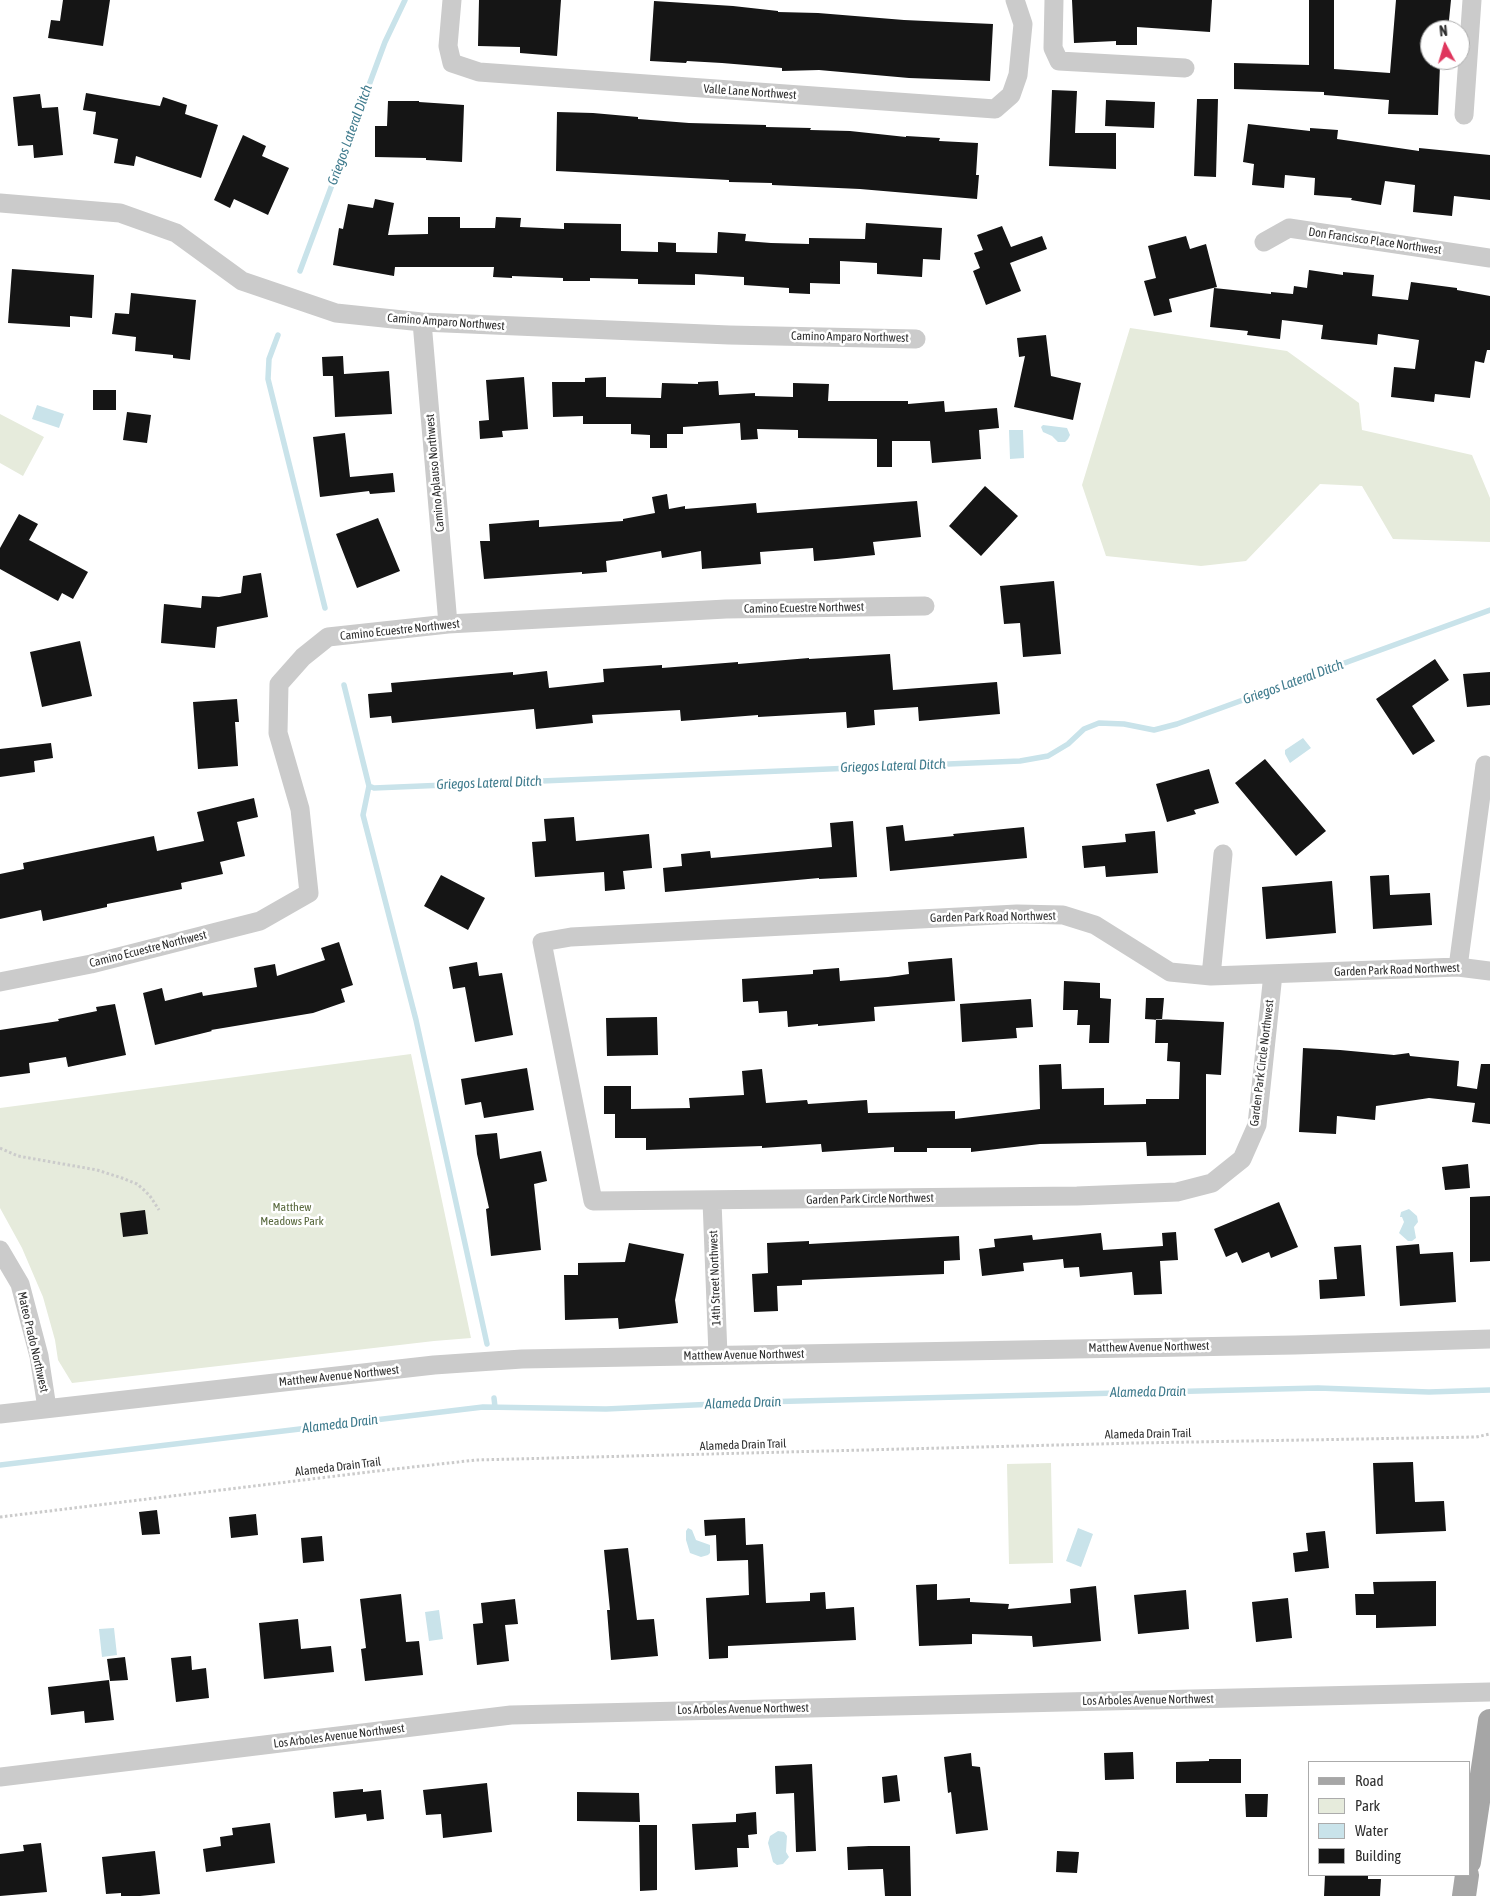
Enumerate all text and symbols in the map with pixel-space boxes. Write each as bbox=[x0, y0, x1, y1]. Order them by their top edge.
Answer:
north arrow bbox=[1420, 20, 1470, 70]
text: N bbox=[1439, 23, 1448, 39]
street label: Valle Lane Northwest bbox=[703, 82, 797, 102]
water label: Griegos Lateral Ditch bbox=[324, 83, 376, 187]
street label: Don Francisco Place Northwest bbox=[1308, 225, 1442, 257]
street label: Camino Amparo Northwest bbox=[387, 311, 505, 333]
street label: Camino Amparo Northwest bbox=[791, 329, 909, 345]
street label: Camino Aplauso Northwest bbox=[423, 413, 447, 533]
street label: Camino Ecuestre Northwest bbox=[744, 600, 864, 616]
street label: Camino Ecuestre Northwest bbox=[339, 617, 461, 643]
water label: Griegos Lateral Ditch bbox=[1241, 656, 1345, 708]
water label: Griegos Lateral Ditch bbox=[840, 756, 946, 776]
water label: Griegos Lateral Ditch bbox=[436, 773, 542, 793]
street label: Garden Park Road Northwest bbox=[930, 909, 1056, 925]
street label: Camino Ecuestre Northwest bbox=[88, 927, 208, 971]
street label: Garden Park Road Northwest bbox=[1334, 961, 1460, 979]
street label: Garden Park Circle Northwest bbox=[1247, 999, 1277, 1127]
street label: Garden Park Circle Northwest bbox=[806, 1191, 934, 1207]
park label: Matthew Meadows Park bbox=[260, 1200, 324, 1228]
street label: 14th Street Northwest bbox=[706, 1230, 724, 1326]
street label: Mateo Prado Northwest bbox=[14, 1290, 52, 1394]
street label: Matthew Avenue Northwest bbox=[1088, 1339, 1210, 1355]
street label: Matthew Avenue Northwest bbox=[683, 1347, 805, 1363]
street label: Matthew Avenue Northwest bbox=[278, 1363, 400, 1389]
water label: Alameda Drain bbox=[1110, 1383, 1186, 1401]
water label: Alameda Drain bbox=[705, 1393, 781, 1413]
water label: Alameda Drain bbox=[301, 1411, 379, 1437]
street label: Alameda Drain Trail bbox=[1104, 1426, 1192, 1442]
street label: Alameda Drain Trail bbox=[699, 1436, 787, 1454]
street label: Alameda Drain Trail bbox=[294, 1455, 382, 1479]
street label: Los Arboles Avenue Northwest bbox=[1082, 1692, 1214, 1708]
street label: Los Arboles Avenue Northwest bbox=[677, 1701, 809, 1717]
street label: Los Arboles Avenue Northwest bbox=[273, 1721, 405, 1751]
legend bbox=[1308, 1761, 1470, 1876]
text: Road bbox=[1355, 1772, 1384, 1789]
text: Park bbox=[1355, 1797, 1380, 1814]
text: Water bbox=[1355, 1822, 1388, 1839]
text: Building bbox=[1355, 1847, 1401, 1864]

